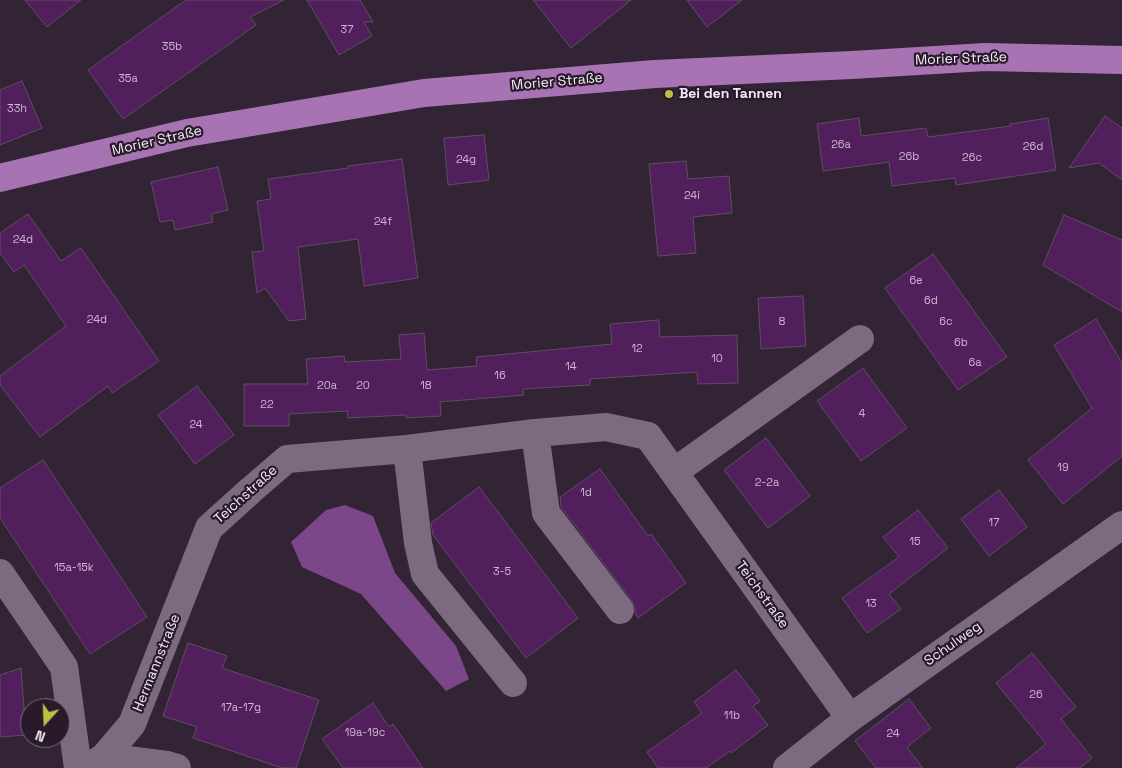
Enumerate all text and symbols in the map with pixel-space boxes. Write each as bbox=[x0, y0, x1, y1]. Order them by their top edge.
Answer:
house number: 37 bbox=[341, 23, 353, 37]
house number: 35b bbox=[162, 40, 182, 54]
street label: Morier Straße bbox=[915, 49, 1007, 69]
street label: Morier Straße bbox=[511, 70, 603, 94]
house number: 35a bbox=[118, 72, 138, 86]
place label: Bei den Tannen bbox=[679, 86, 782, 102]
marker: Bei den Tannen bbox=[663, 88, 675, 100]
house number: 33h bbox=[7, 102, 27, 116]
street label: Morier Straße bbox=[110, 122, 204, 160]
house number: 26a bbox=[831, 138, 851, 152]
house number: 26d bbox=[1023, 140, 1043, 154]
house number: 26b bbox=[899, 150, 919, 164]
house number: 26c bbox=[962, 151, 982, 165]
house number: 24g bbox=[456, 153, 476, 167]
house number: 24i bbox=[684, 189, 700, 203]
house number: 24f bbox=[374, 215, 392, 229]
house number: 24d bbox=[13, 233, 33, 247]
house number: 6e bbox=[909, 274, 923, 288]
house number: 6d bbox=[924, 294, 938, 308]
house number: 24d bbox=[87, 313, 107, 327]
house number: 8 bbox=[779, 315, 785, 329]
house number: 6c bbox=[939, 315, 953, 329]
house number: 6b bbox=[954, 336, 968, 350]
house number: 12 bbox=[631, 342, 643, 356]
house number: 10 bbox=[711, 352, 723, 366]
house number: 6a bbox=[968, 356, 982, 370]
house number: 14 bbox=[565, 360, 577, 374]
house number: 16 bbox=[494, 369, 506, 383]
house number: 20a bbox=[317, 379, 337, 393]
house number: 20 bbox=[356, 379, 370, 393]
house number: 18 bbox=[420, 379, 432, 393]
house number: 22 bbox=[260, 398, 274, 412]
house number: 4 bbox=[859, 407, 865, 421]
house number: 24 bbox=[189, 418, 203, 432]
house number: 19 bbox=[1057, 461, 1069, 475]
street label: Teichstraße bbox=[211, 462, 281, 528]
house number: 2-2a bbox=[755, 476, 779, 490]
house number: 1d bbox=[580, 486, 592, 500]
house number: 17 bbox=[989, 516, 999, 530]
house number: 15 bbox=[909, 535, 921, 549]
street label: Teichstraße bbox=[732, 558, 792, 632]
house number: 15a-15k bbox=[54, 561, 94, 575]
house number: 3-5 bbox=[493, 565, 511, 579]
house number: 13 bbox=[865, 597, 877, 611]
street label: Hermannstraße bbox=[130, 612, 184, 714]
street label: Schulweg bbox=[921, 618, 985, 670]
house number: 26 bbox=[1029, 688, 1043, 702]
north arrow bbox=[20, 698, 70, 748]
house number: 17a-17g bbox=[221, 701, 261, 715]
house number: 11b bbox=[724, 709, 740, 723]
text: N bbox=[33, 726, 48, 746]
house number: 19a-19c bbox=[345, 726, 385, 740]
house number: 24 bbox=[886, 727, 900, 741]

